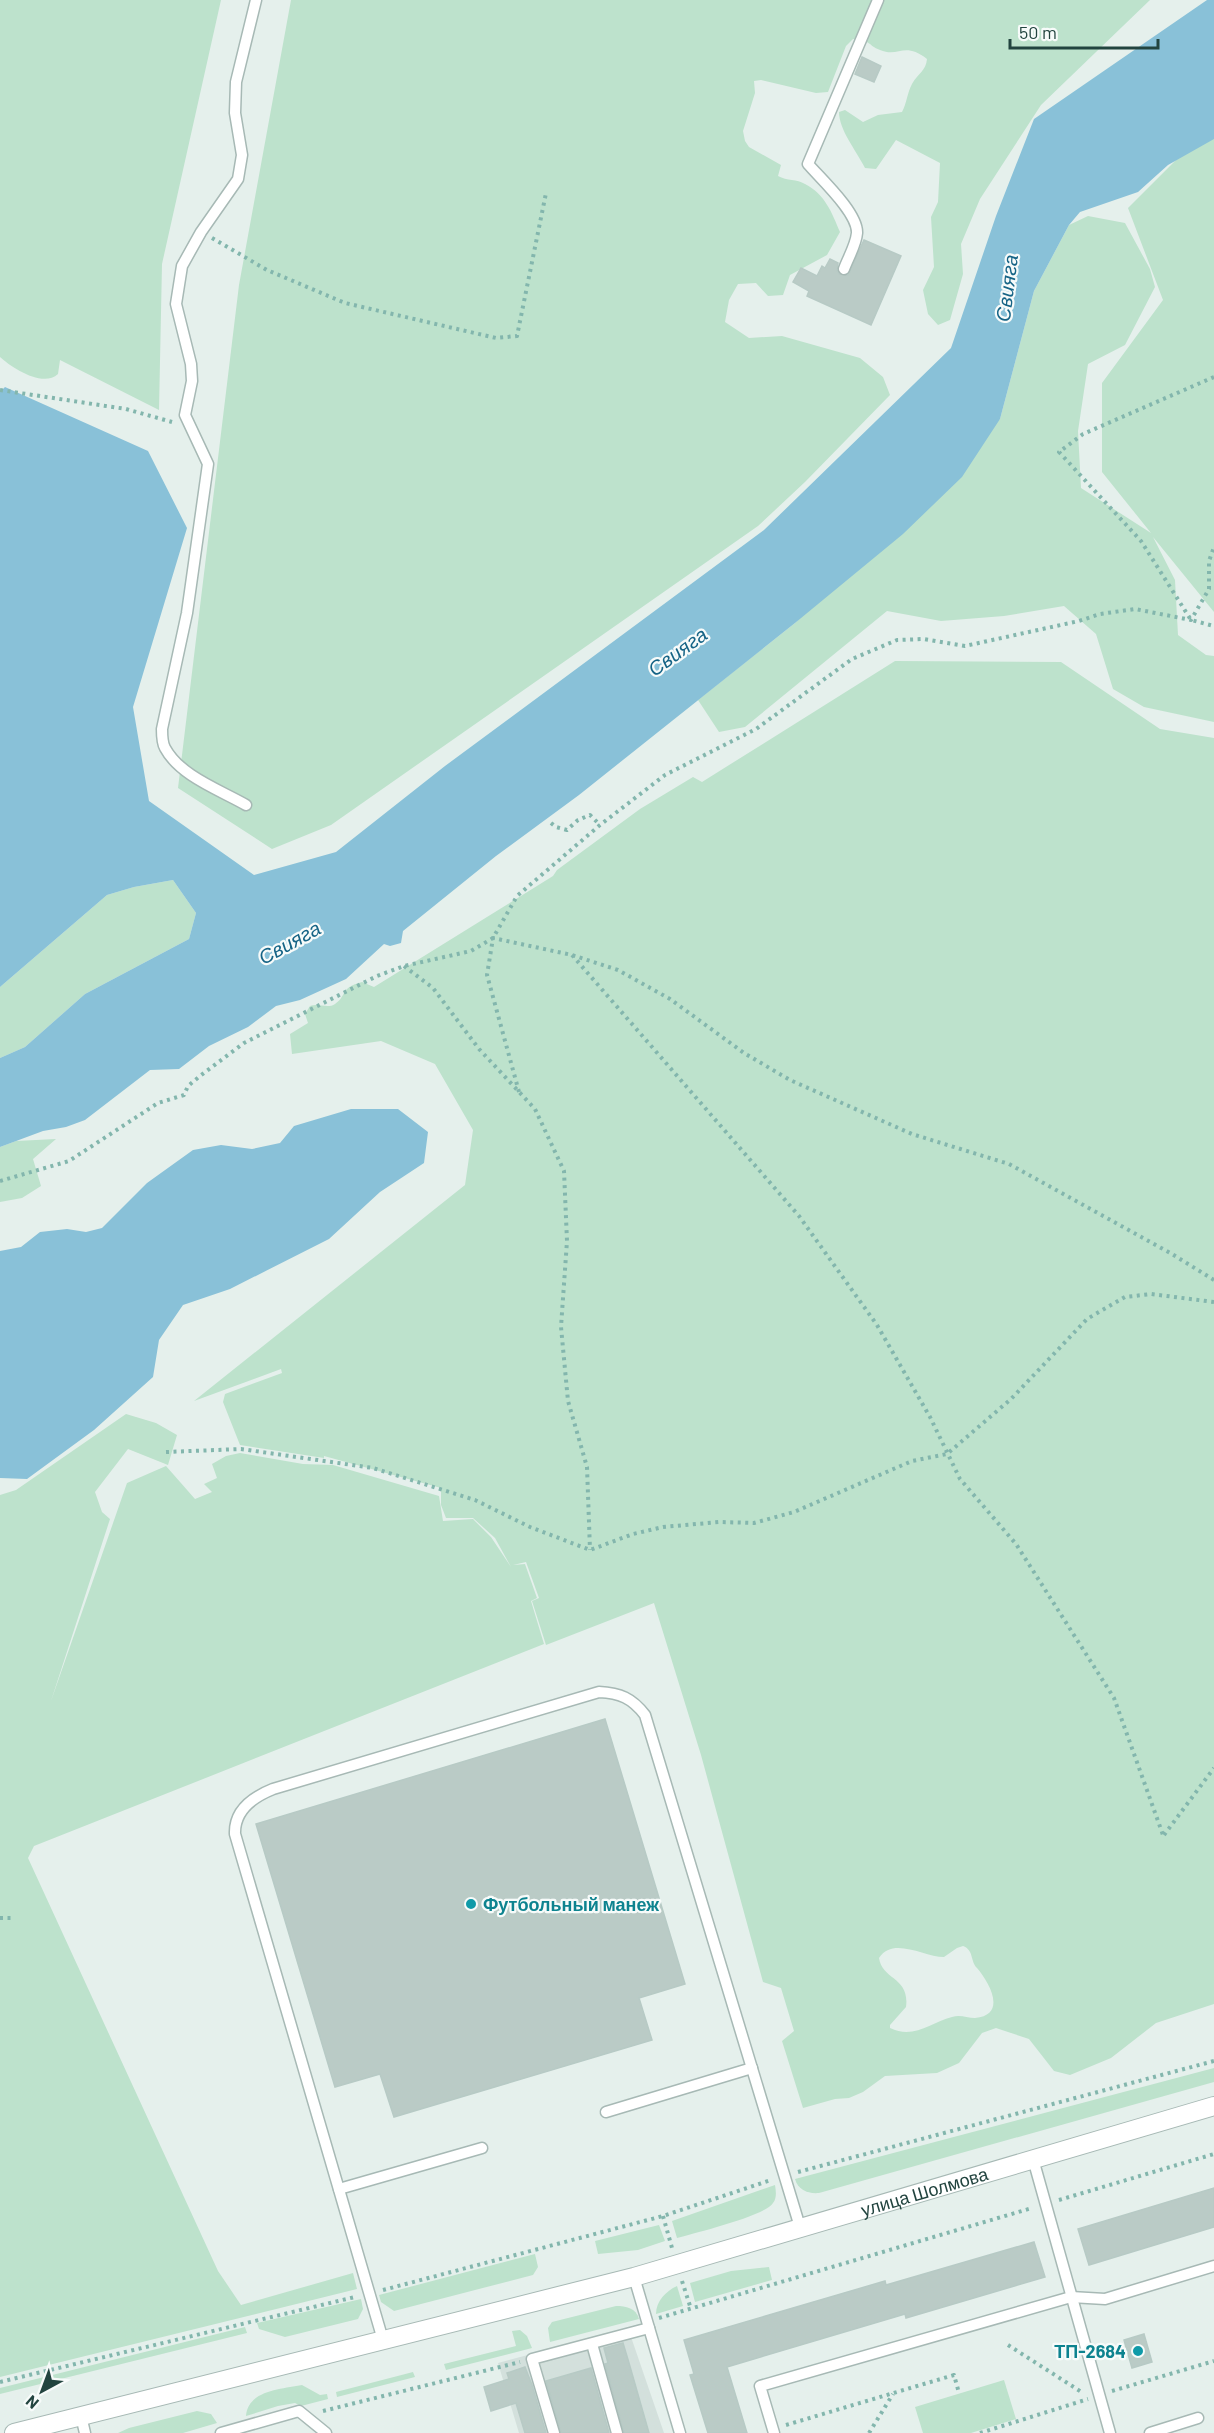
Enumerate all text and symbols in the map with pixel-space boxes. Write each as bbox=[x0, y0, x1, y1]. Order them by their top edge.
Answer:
scale bar bbox=[1010, 12, 1158, 50]
text: 50 m bbox=[1019, 21, 1057, 43]
water label: Свияга bbox=[990, 253, 1022, 323]
water label: Свияга bbox=[643, 621, 711, 681]
water label: Свияга bbox=[254, 915, 324, 969]
place label: Футбольный манеж bbox=[483, 1893, 659, 1915]
marker: Футбольный манеж bbox=[464, 1897, 478, 1911]
street label: улица Шолмова bbox=[858, 2162, 991, 2221]
place label: ТП-2684 bbox=[1054, 2340, 1126, 2362]
marker: ТП-2684 bbox=[1131, 2344, 1145, 2358]
north arrow bbox=[12, 2361, 72, 2421]
text: N bbox=[22, 2392, 42, 2413]

